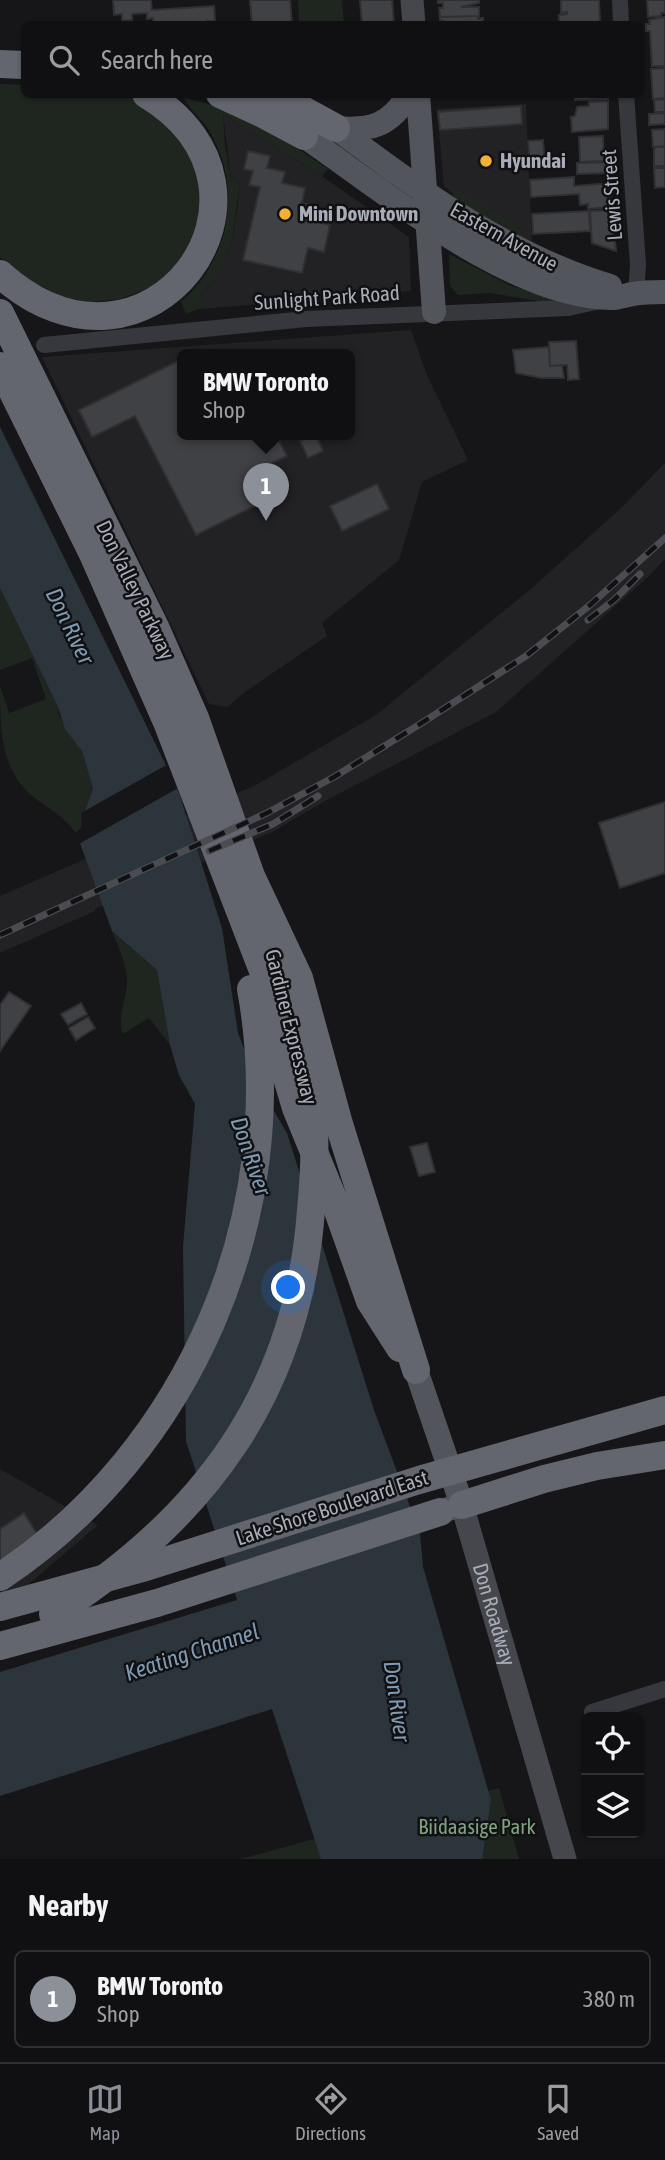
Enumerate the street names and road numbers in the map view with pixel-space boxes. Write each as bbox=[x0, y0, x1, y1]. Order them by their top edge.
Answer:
street label: Lewis Street bbox=[596, 149, 626, 241]
street label: Eastern Avenue bbox=[447, 197, 562, 275]
street label: Sunlight Park Road bbox=[253, 280, 400, 314]
street label: Don Valley Parkway bbox=[92, 516, 180, 663]
street label: Gardiner Expressway bbox=[261, 947, 323, 1107]
street label: Lake Shore Boulevard East bbox=[233, 1465, 431, 1549]
street label: Don Roadway bbox=[469, 1560, 521, 1669]

